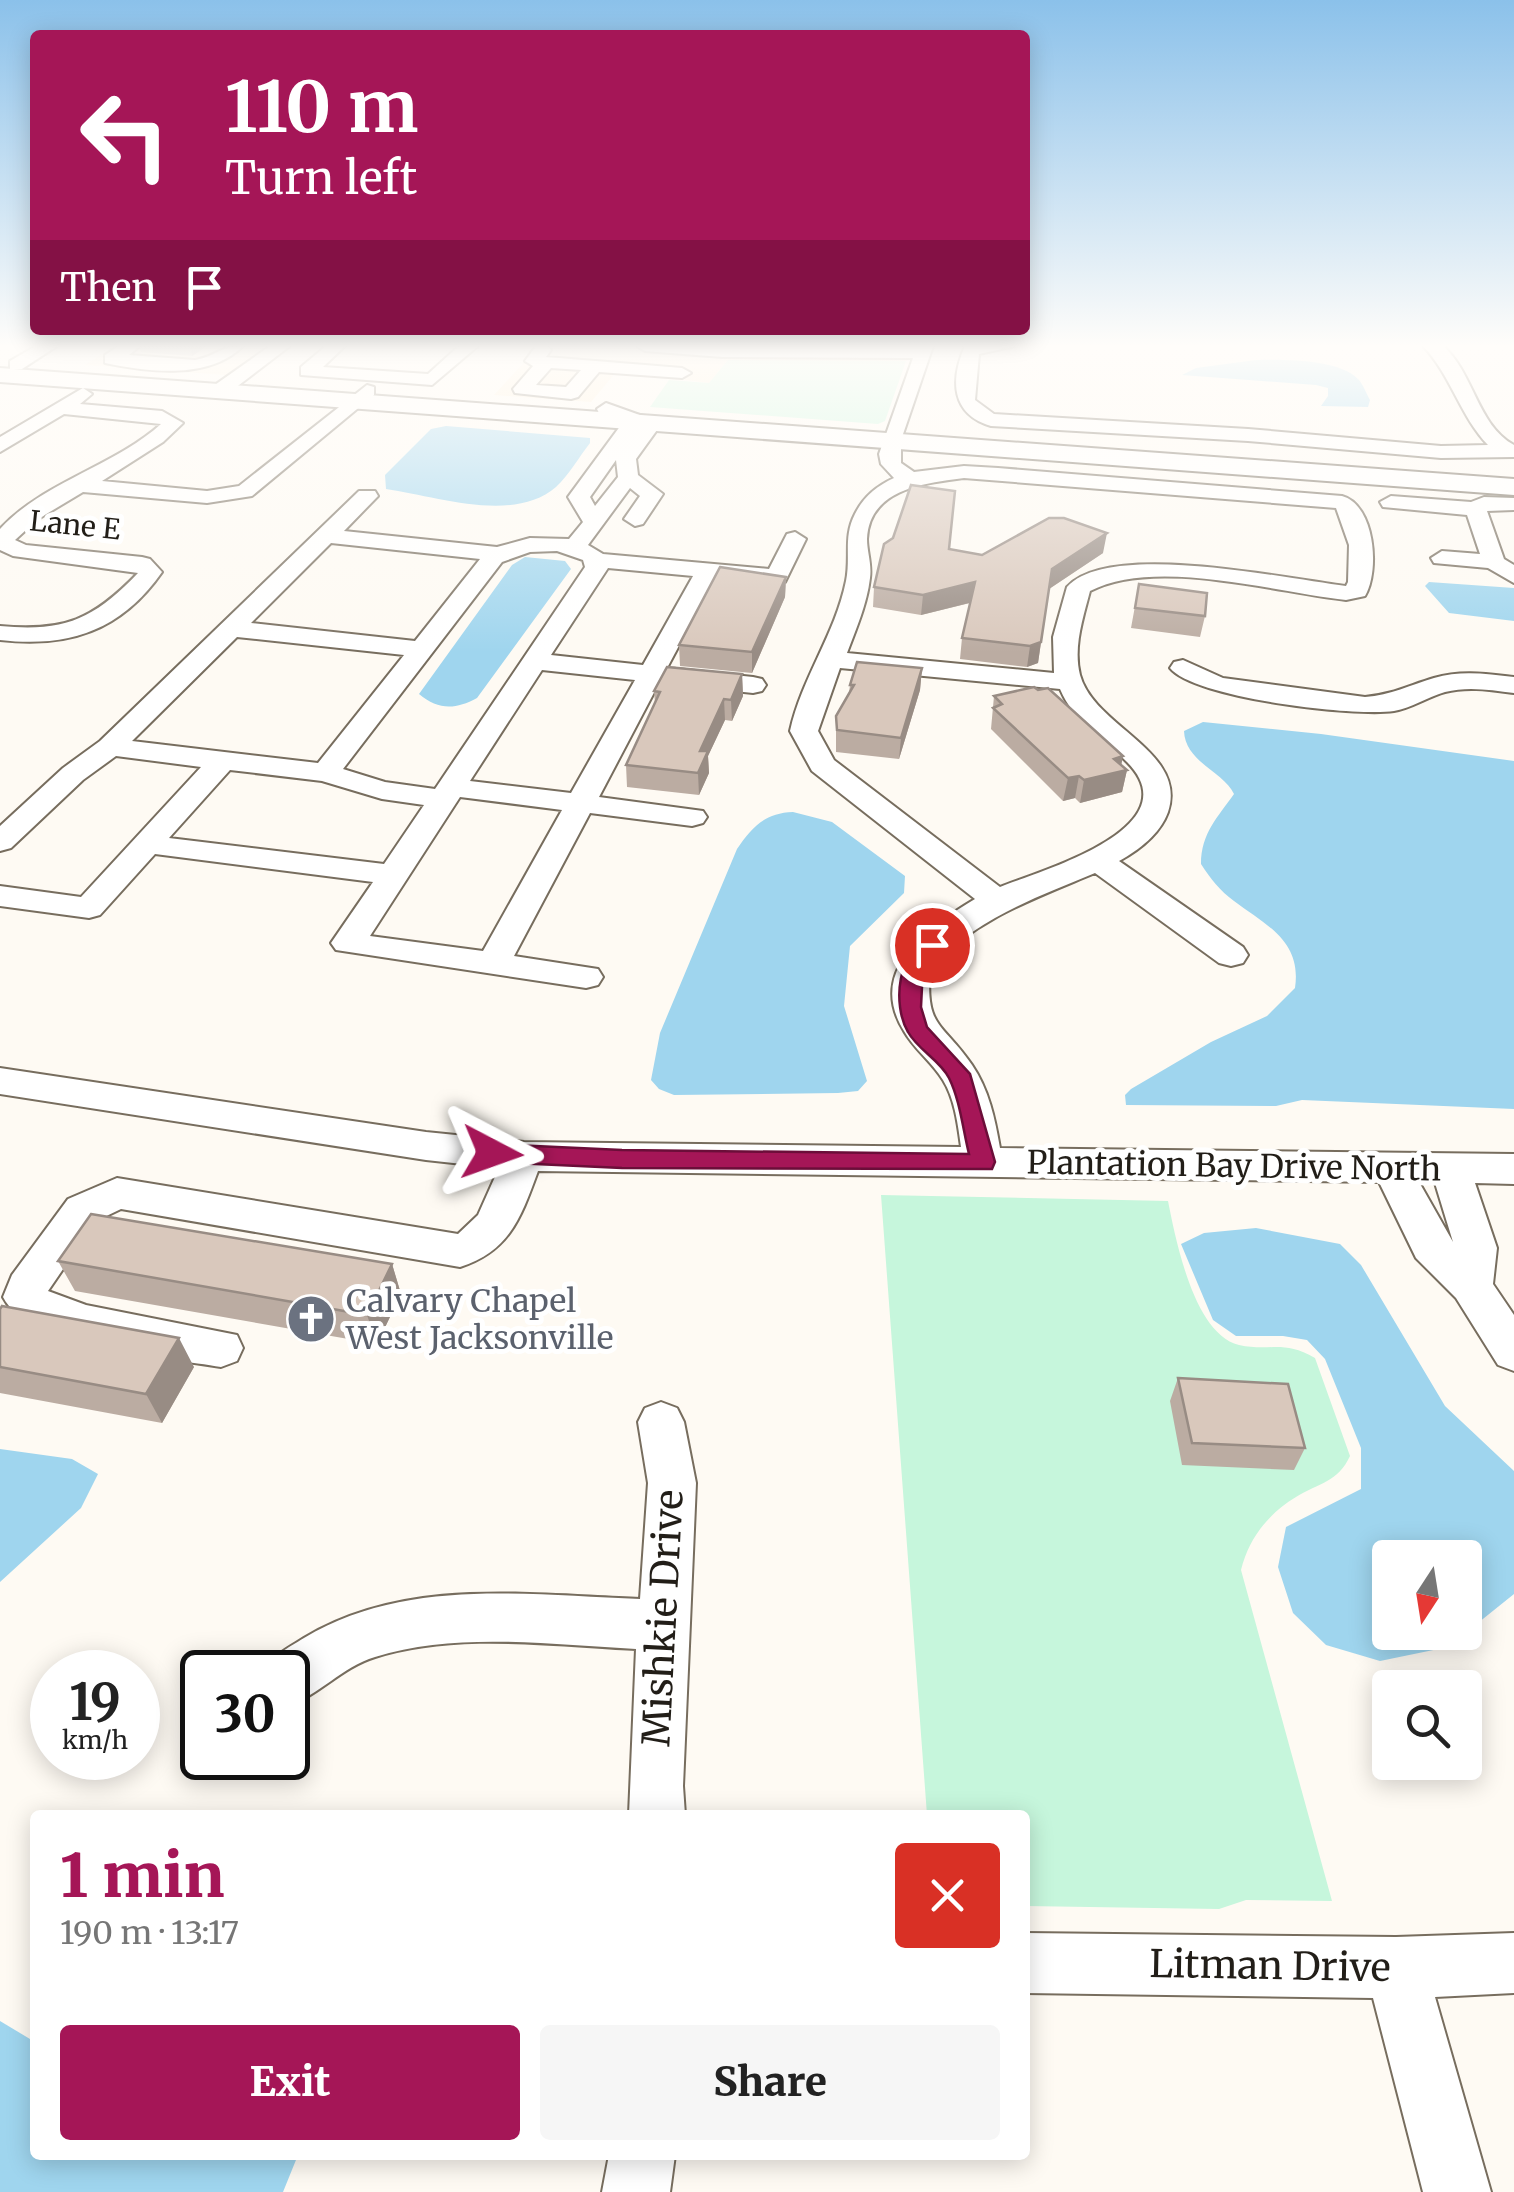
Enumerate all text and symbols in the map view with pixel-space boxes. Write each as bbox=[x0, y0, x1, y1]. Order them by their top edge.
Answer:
text: 110 m bbox=[225, 63, 418, 151]
icon: left bbox=[60, 70, 190, 200]
text: Turn left bbox=[225, 150, 417, 206]
icon: arrive bbox=[177, 260, 232, 315]
text: Then bbox=[60, 264, 157, 311]
street label: Lane E bbox=[28, 502, 122, 548]
pin bbox=[890, 903, 975, 988]
icon: arrive bbox=[905, 918, 960, 973]
position arrow bbox=[440, 1101, 544, 1205]
street label: Plantation Bay Drive North bbox=[1026, 1142, 1442, 1190]
place label: Calvary Chapel West Jacksonville bbox=[345, 1281, 613, 1358]
church icon: Calvary Chapel West Jacksonville bbox=[285, 1293, 337, 1345]
street label: Mishkie Drive bbox=[632, 1488, 693, 1748]
north arrow bbox=[1372, 1540, 1482, 1650]
map controls bbox=[1372, 1540, 1482, 1780]
speed limit sign: 30 bbox=[180, 1650, 310, 1780]
button: search bbox=[1372, 1670, 1482, 1780]
text: 19 bbox=[69, 1671, 121, 1734]
text: km/h bbox=[62, 1724, 128, 1756]
text: 1 min bbox=[60, 1838, 224, 1913]
button: close bbox=[895, 1843, 1000, 1948]
text: 190 m · 13:17 bbox=[60, 1913, 239, 1953]
street label: Litman Drive bbox=[1149, 1940, 1391, 1991]
button: Exit bbox=[60, 2025, 520, 2140]
button: Share bbox=[540, 2025, 1000, 2140]

